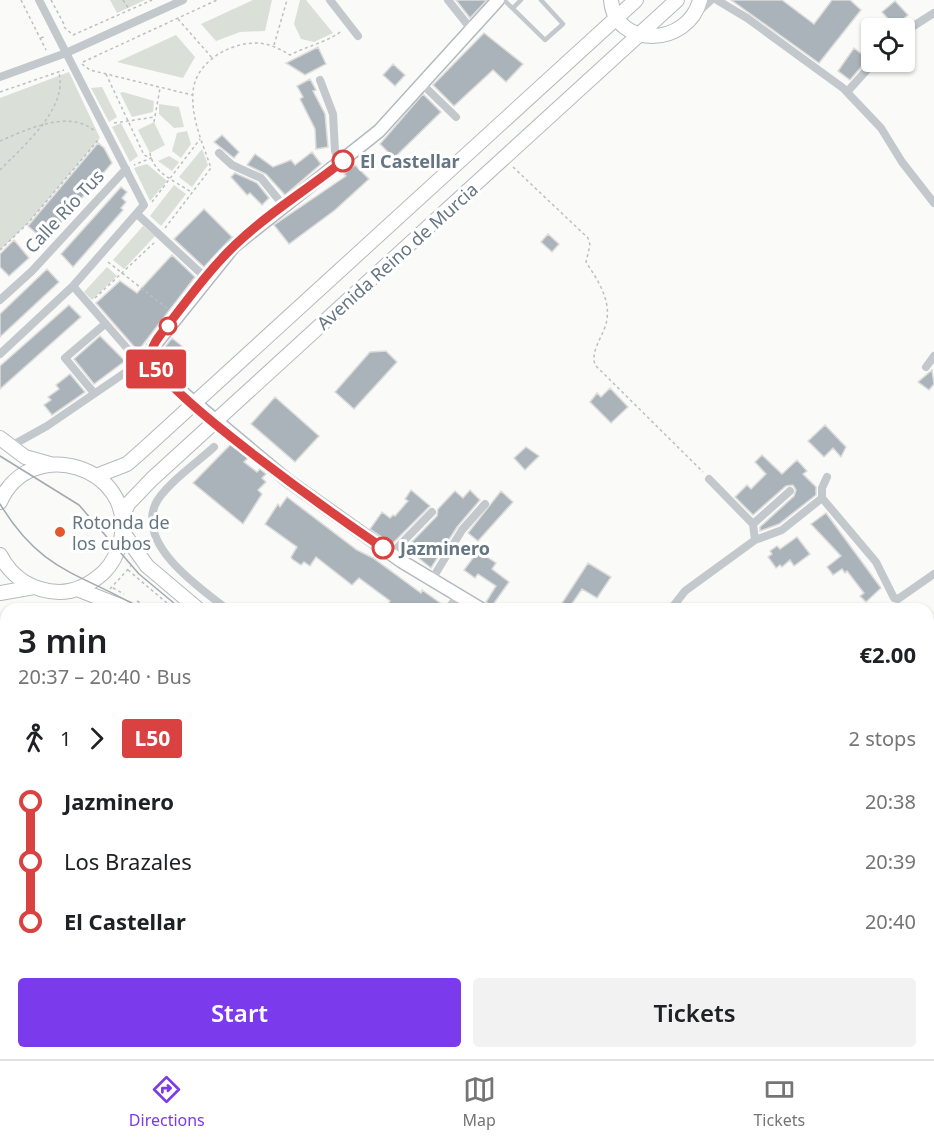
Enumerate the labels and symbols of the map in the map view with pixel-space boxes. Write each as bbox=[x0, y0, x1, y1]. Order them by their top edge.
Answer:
place label: El Castellar bbox=[360, 149, 460, 173]
marker: El Castellar bbox=[332, 150, 354, 172]
street label: Calle Río Tus bbox=[19, 164, 109, 258]
street label: Avenida Reino de Murcia bbox=[311, 177, 483, 335]
unlabelled marker bbox=[159, 317, 177, 335]
line badge: L50 bbox=[122, 350, 190, 388]
place label: Rotonda de los cubos bbox=[72, 510, 170, 555]
marker: Rotonda de los cubos bbox=[53, 525, 67, 539]
place label: Jazminero bbox=[398, 536, 490, 560]
marker: Jazminero bbox=[372, 537, 394, 559]

